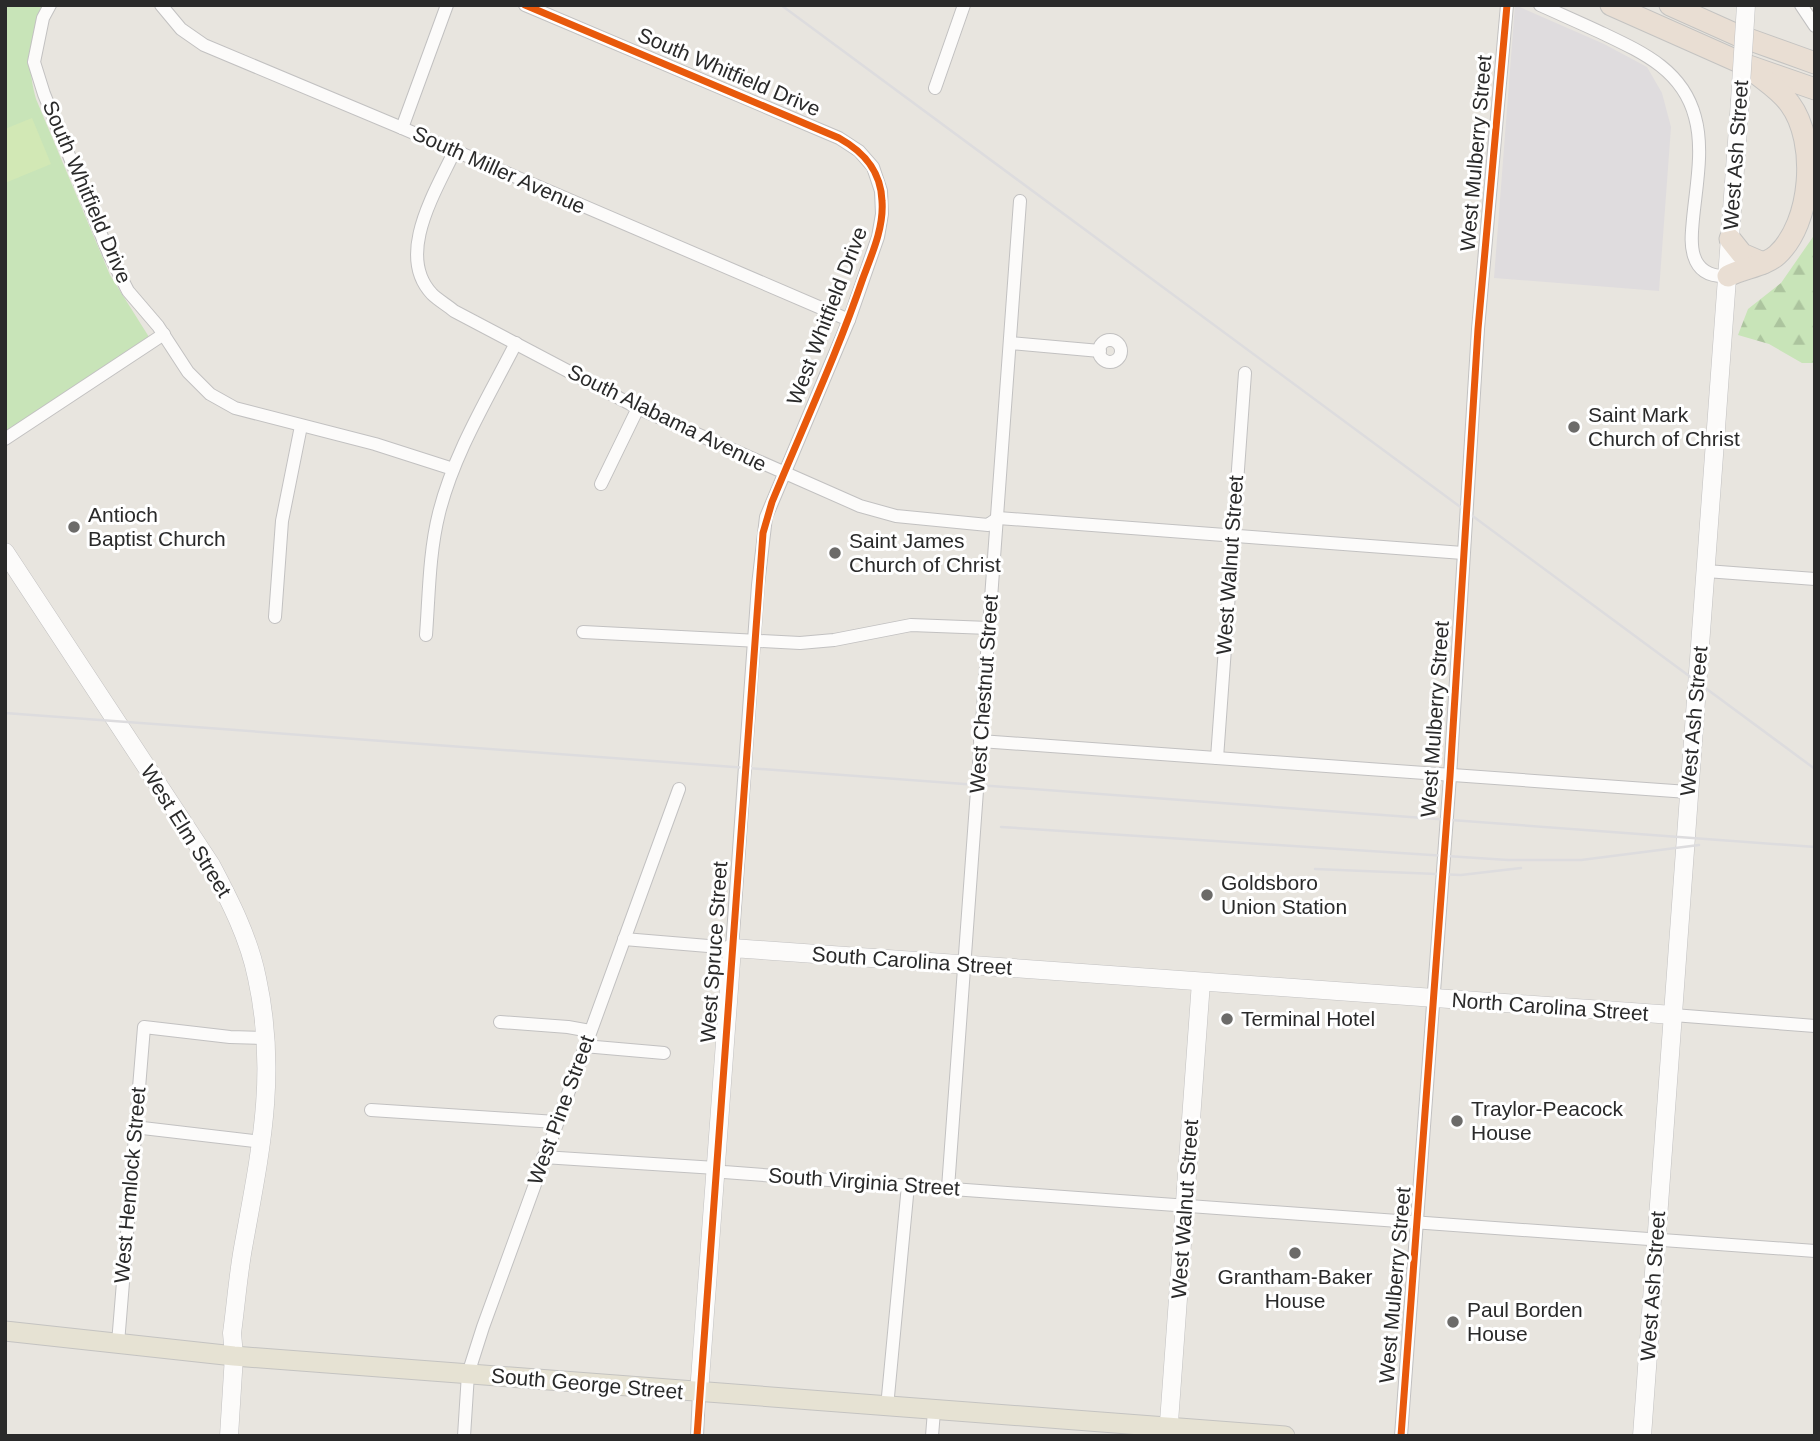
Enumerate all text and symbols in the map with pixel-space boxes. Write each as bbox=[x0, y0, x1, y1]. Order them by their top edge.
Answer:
street label: South Whitfield Drive bbox=[634, 23, 824, 120]
street label: West Mulberry Street bbox=[1455, 54, 1496, 252]
street label: West Ash Street bbox=[1719, 79, 1752, 231]
street label: South Whitfield Drive bbox=[39, 97, 136, 287]
street label: South Miller Avenue bbox=[409, 121, 589, 218]
street label: West Whitfield Drive bbox=[782, 224, 871, 408]
street label: South Alabama Avenue bbox=[564, 359, 770, 476]
place label: Saint Mark Church of Christ bbox=[1588, 403, 1740, 450]
marker: Saint Mark Church of Christ bbox=[1566, 419, 1582, 435]
street label: West Walnut Street bbox=[1212, 474, 1247, 655]
place label: Antioch Baptist Church bbox=[88, 503, 226, 550]
marker: Antioch Baptist Church bbox=[66, 519, 82, 535]
place label: Saint James Church of Christ bbox=[849, 529, 1001, 576]
marker: Saint James Church of Christ bbox=[827, 545, 843, 561]
street label: West Chestnut Street bbox=[965, 594, 1002, 794]
street label: West Mulberry Street bbox=[1416, 620, 1453, 818]
street label: West Ash Street bbox=[1676, 645, 1712, 797]
street label: West Elm Street bbox=[137, 760, 236, 901]
street label: West Spruce Street bbox=[696, 860, 731, 1043]
place label: Goldsboro Union Station bbox=[1221, 871, 1347, 918]
marker: Goldsboro Union Station bbox=[1199, 887, 1215, 903]
street label: South Carolina Street bbox=[811, 942, 1013, 979]
street label: North Carolina Street bbox=[1451, 988, 1649, 1025]
place label: Terminal Hotel bbox=[1241, 1007, 1375, 1030]
marker: Terminal Hotel bbox=[1219, 1011, 1235, 1027]
street label: West Pine Street bbox=[523, 1032, 598, 1188]
street label: West Hemlock Street bbox=[109, 1086, 150, 1284]
place label: Traylor-Peacock House bbox=[1471, 1097, 1624, 1144]
marker: Traylor-Peacock House bbox=[1449, 1113, 1465, 1129]
street label: West Walnut Street bbox=[1167, 1118, 1202, 1299]
street label: South Virginia Street bbox=[767, 1163, 961, 1200]
street label: West Mulberry Street bbox=[1374, 1186, 1415, 1384]
street label: West Ash Street bbox=[1636, 1210, 1669, 1362]
marker: Grantham-Baker House bbox=[1287, 1245, 1303, 1261]
place label: Grantham-Baker House bbox=[1217, 1265, 1373, 1312]
place label: Paul Borden House bbox=[1467, 1298, 1583, 1345]
marker: Paul Borden House bbox=[1445, 1314, 1461, 1330]
street label: South George Street bbox=[490, 1364, 684, 1403]

